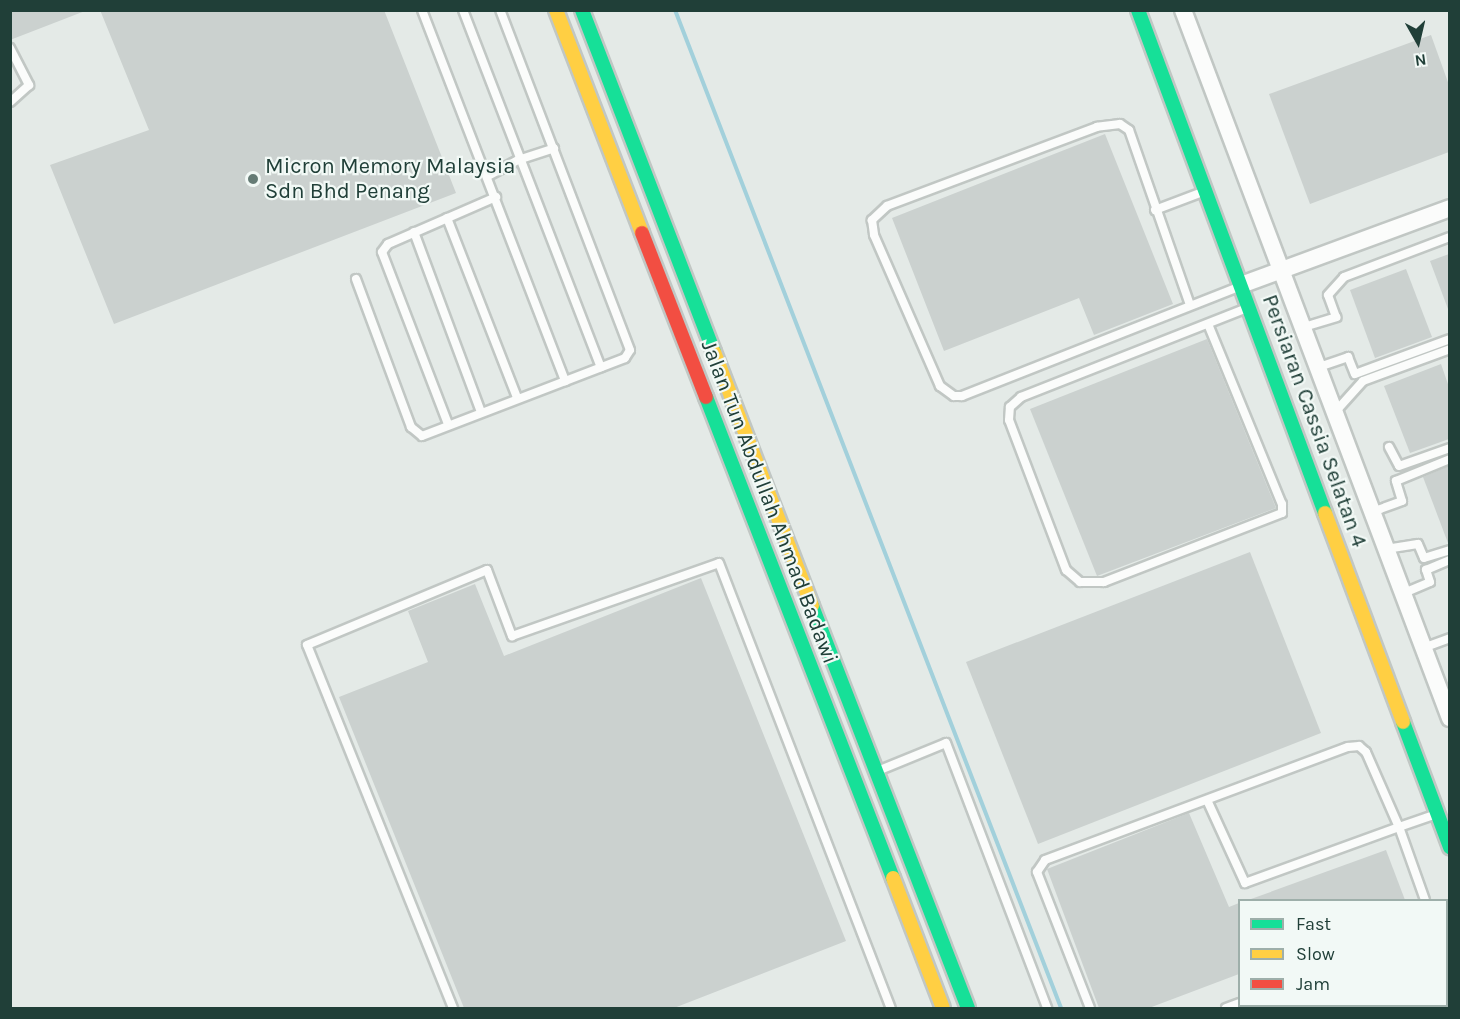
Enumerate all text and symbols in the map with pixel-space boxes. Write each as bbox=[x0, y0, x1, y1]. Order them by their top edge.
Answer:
north arrow bbox=[1388, 12, 1448, 72]
text: N bbox=[1414, 50, 1428, 71]
place label: Micron Memory Malaysia Sdn Bhd Penang bbox=[265, 153, 515, 204]
marker: Micron Memory Malaysia Sdn Bhd Penang bbox=[246, 172, 260, 186]
street label: Persiaran Cassia Selatan 4 bbox=[1256, 291, 1372, 551]
street label: Jalan Tun Abdullah Ahmad Badawi bbox=[695, 337, 843, 667]
legend bbox=[1238, 899, 1448, 1007]
text: Fast bbox=[1296, 913, 1331, 935]
text: Slow bbox=[1296, 943, 1335, 965]
text: Jam bbox=[1296, 973, 1330, 995]

